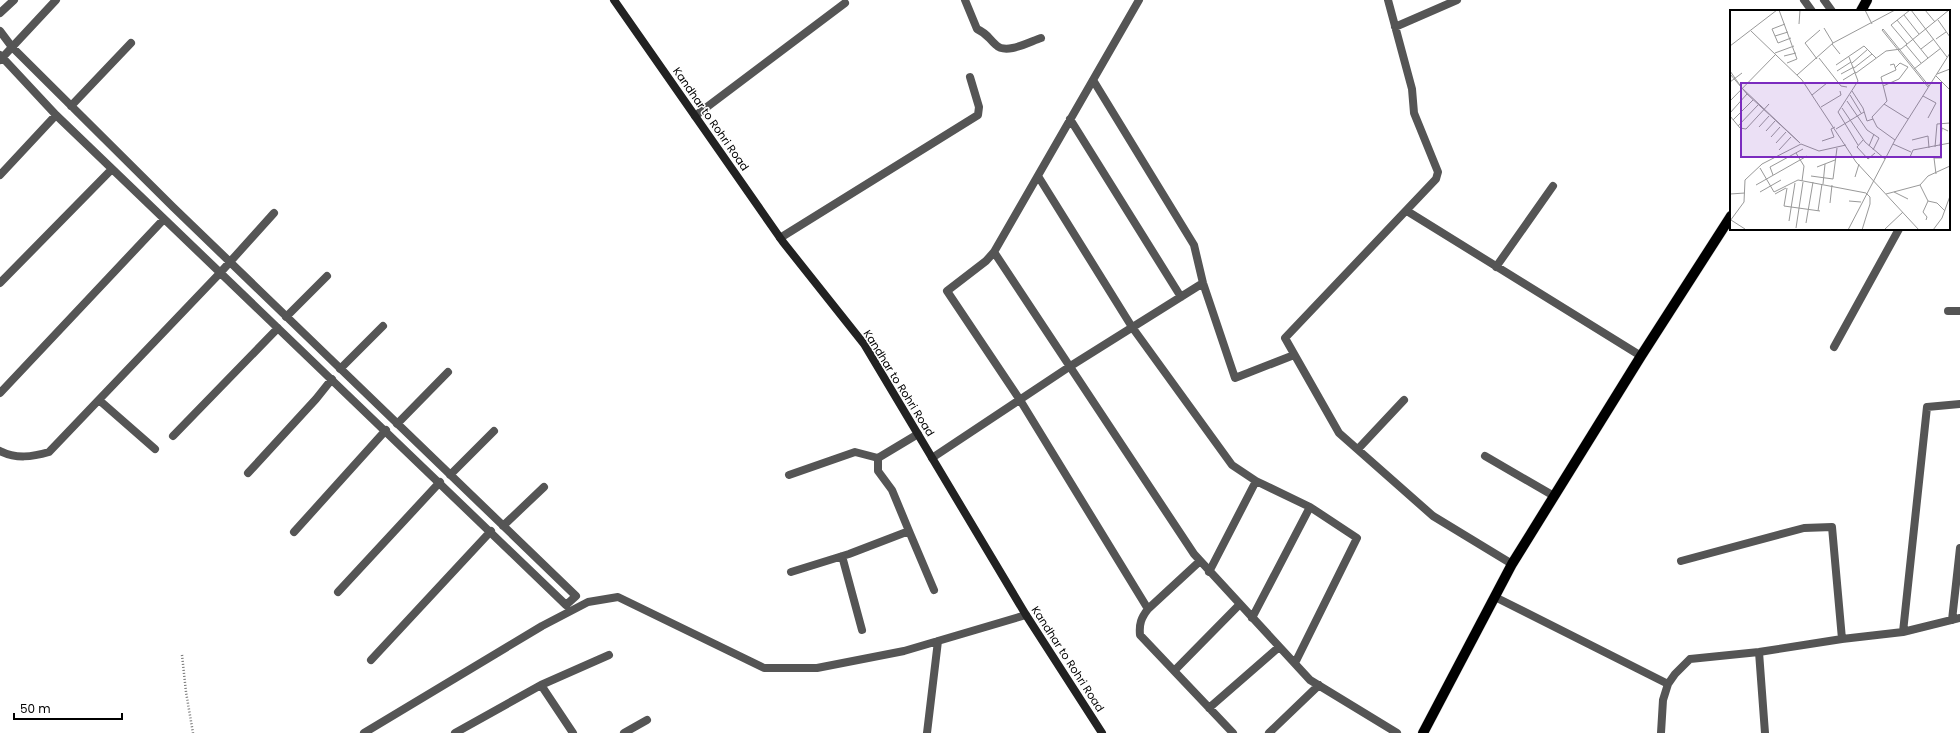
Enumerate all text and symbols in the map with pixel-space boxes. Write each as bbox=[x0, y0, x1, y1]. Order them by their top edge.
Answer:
inset map bbox=[1730, 10, 1950, 230]
street label: Kandhar to Rohri Road bbox=[669, 64, 753, 174]
street label: Kandhar to Rohri Road bbox=[860, 327, 938, 439]
street label: Kandhar to Rohri Road bbox=[1028, 603, 1108, 715]
scale bar bbox=[14, 695, 122, 721]
text: 50 m bbox=[20, 700, 51, 717]

